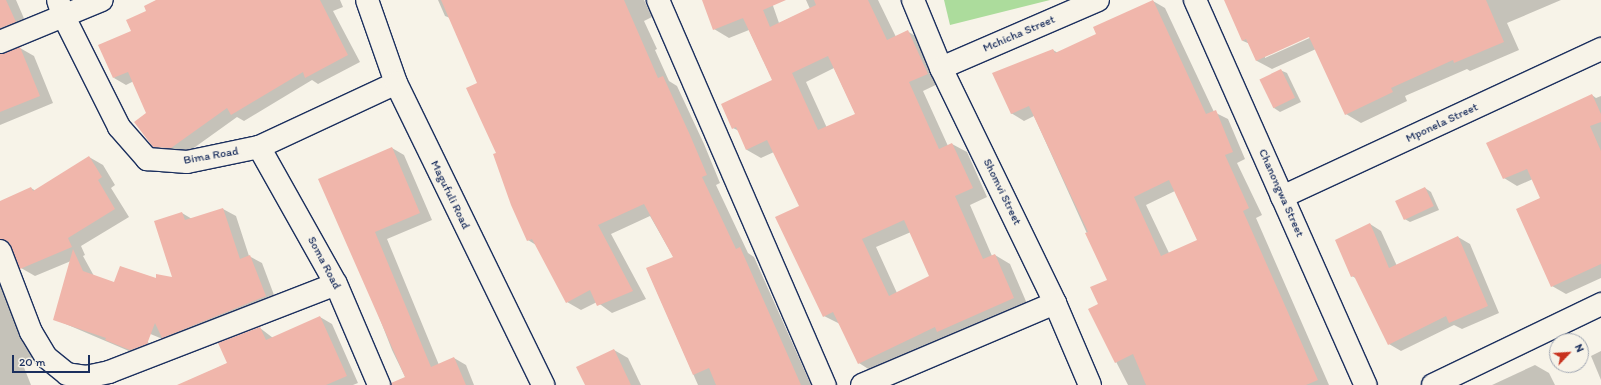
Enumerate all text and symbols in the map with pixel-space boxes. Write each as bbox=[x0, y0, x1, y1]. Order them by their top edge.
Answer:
street label: Mchicha Street bbox=[981, 12, 1057, 56]
street label: Mponela Street bbox=[1404, 100, 1480, 146]
street label: Bima Road bbox=[182, 144, 240, 168]
street label: Chanongwa Street bbox=[1255, 147, 1307, 239]
street label: Shomvi Street bbox=[980, 156, 1024, 228]
street label: Magufuli Road bbox=[427, 158, 473, 232]
street label: Soma Road bbox=[304, 234, 344, 292]
north arrow bbox=[1549, 333, 1589, 373]
text: N bbox=[1572, 342, 1587, 354]
scale bar bbox=[14, 347, 92, 373]
text: 20 m bbox=[19, 355, 46, 369]

